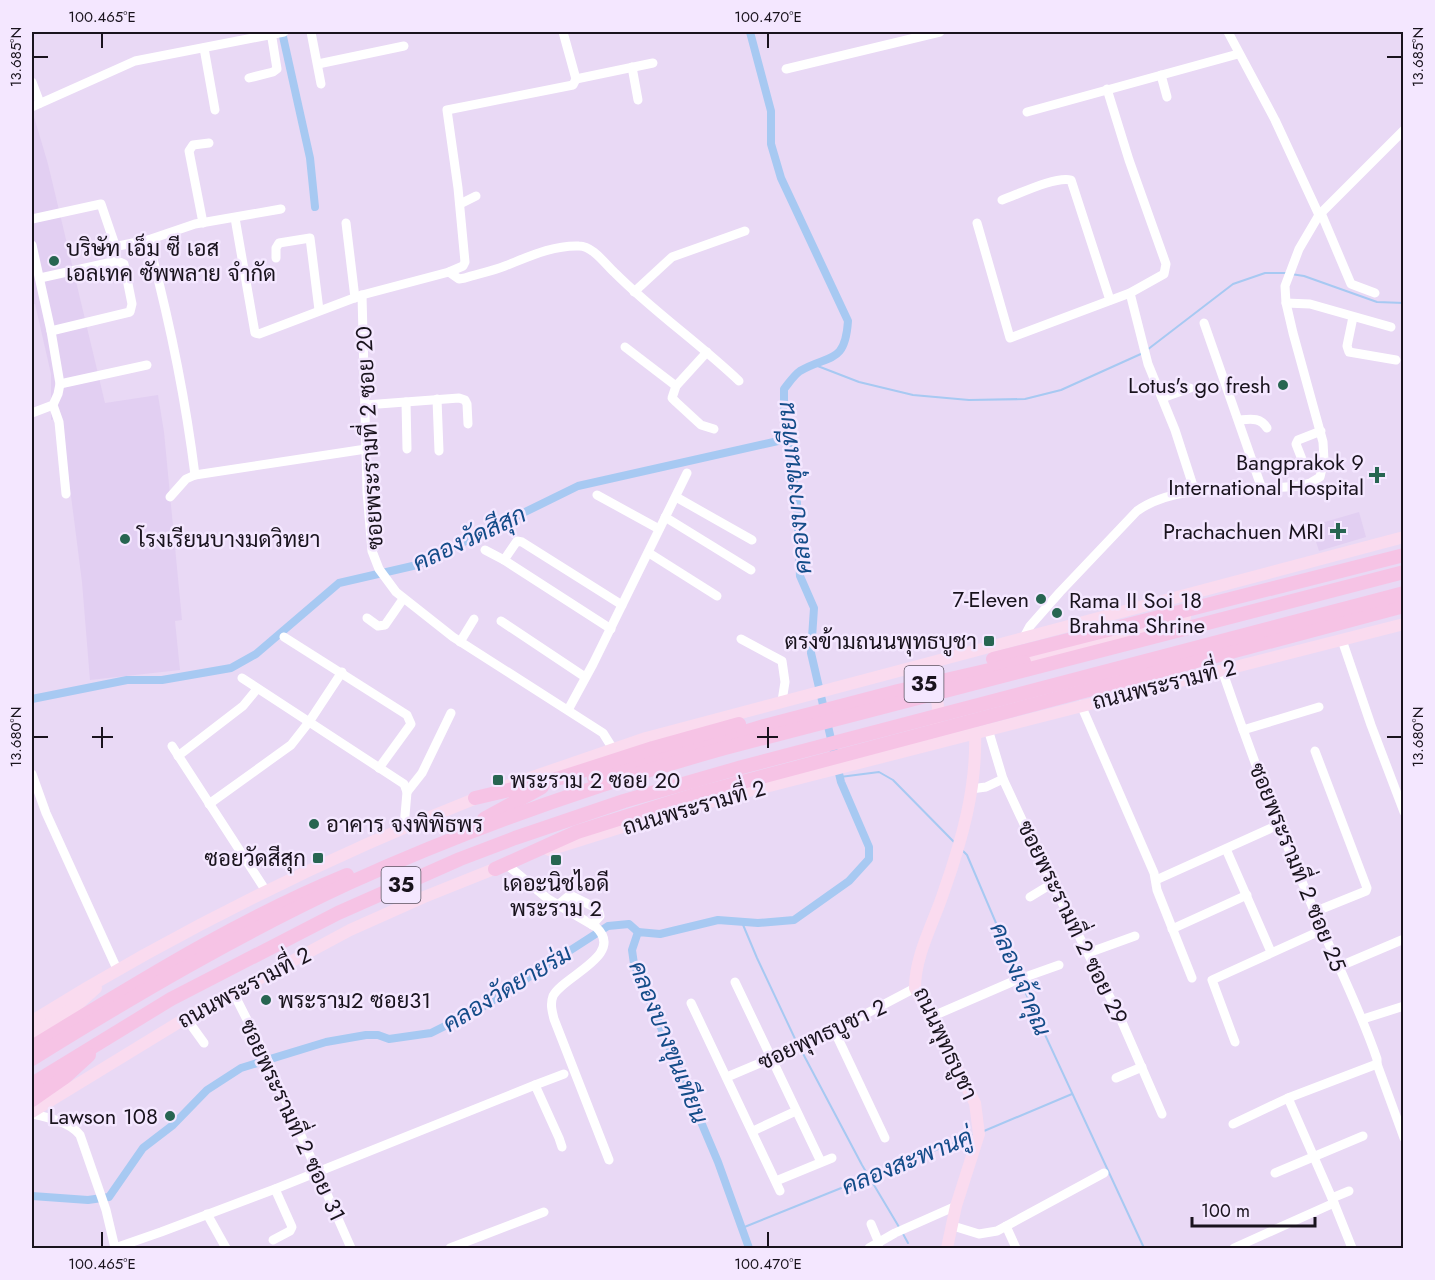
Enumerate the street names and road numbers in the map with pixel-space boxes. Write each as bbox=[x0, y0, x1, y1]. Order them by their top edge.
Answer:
street label: ซอยพระรามที่ 2 ซอย 20 bbox=[344, 325, 391, 551]
street label: ถนนพระรามที่ 2 bbox=[1088, 648, 1239, 717]
road number: 35 bbox=[904, 666, 944, 702]
street label: ซอยพระรามที่ 2 ซอย 25 bbox=[1241, 757, 1357, 976]
street label: ถนนพระรามที่ 2 bbox=[618, 768, 769, 843]
street label: ซอยพระรามที่ 2 ซอย 29 bbox=[1010, 813, 1139, 1029]
road number: 35 bbox=[382, 867, 420, 903]
street label: ถนนพระรามที่ 2 bbox=[170, 936, 317, 1036]
street label: ถนนพุทธบูชา bbox=[906, 981, 986, 1105]
street label: ซอยพุทธบูชา 2 bbox=[752, 990, 892, 1078]
street label: ซอยพระรามที่ 2 ซอย 31 bbox=[232, 1012, 357, 1226]

